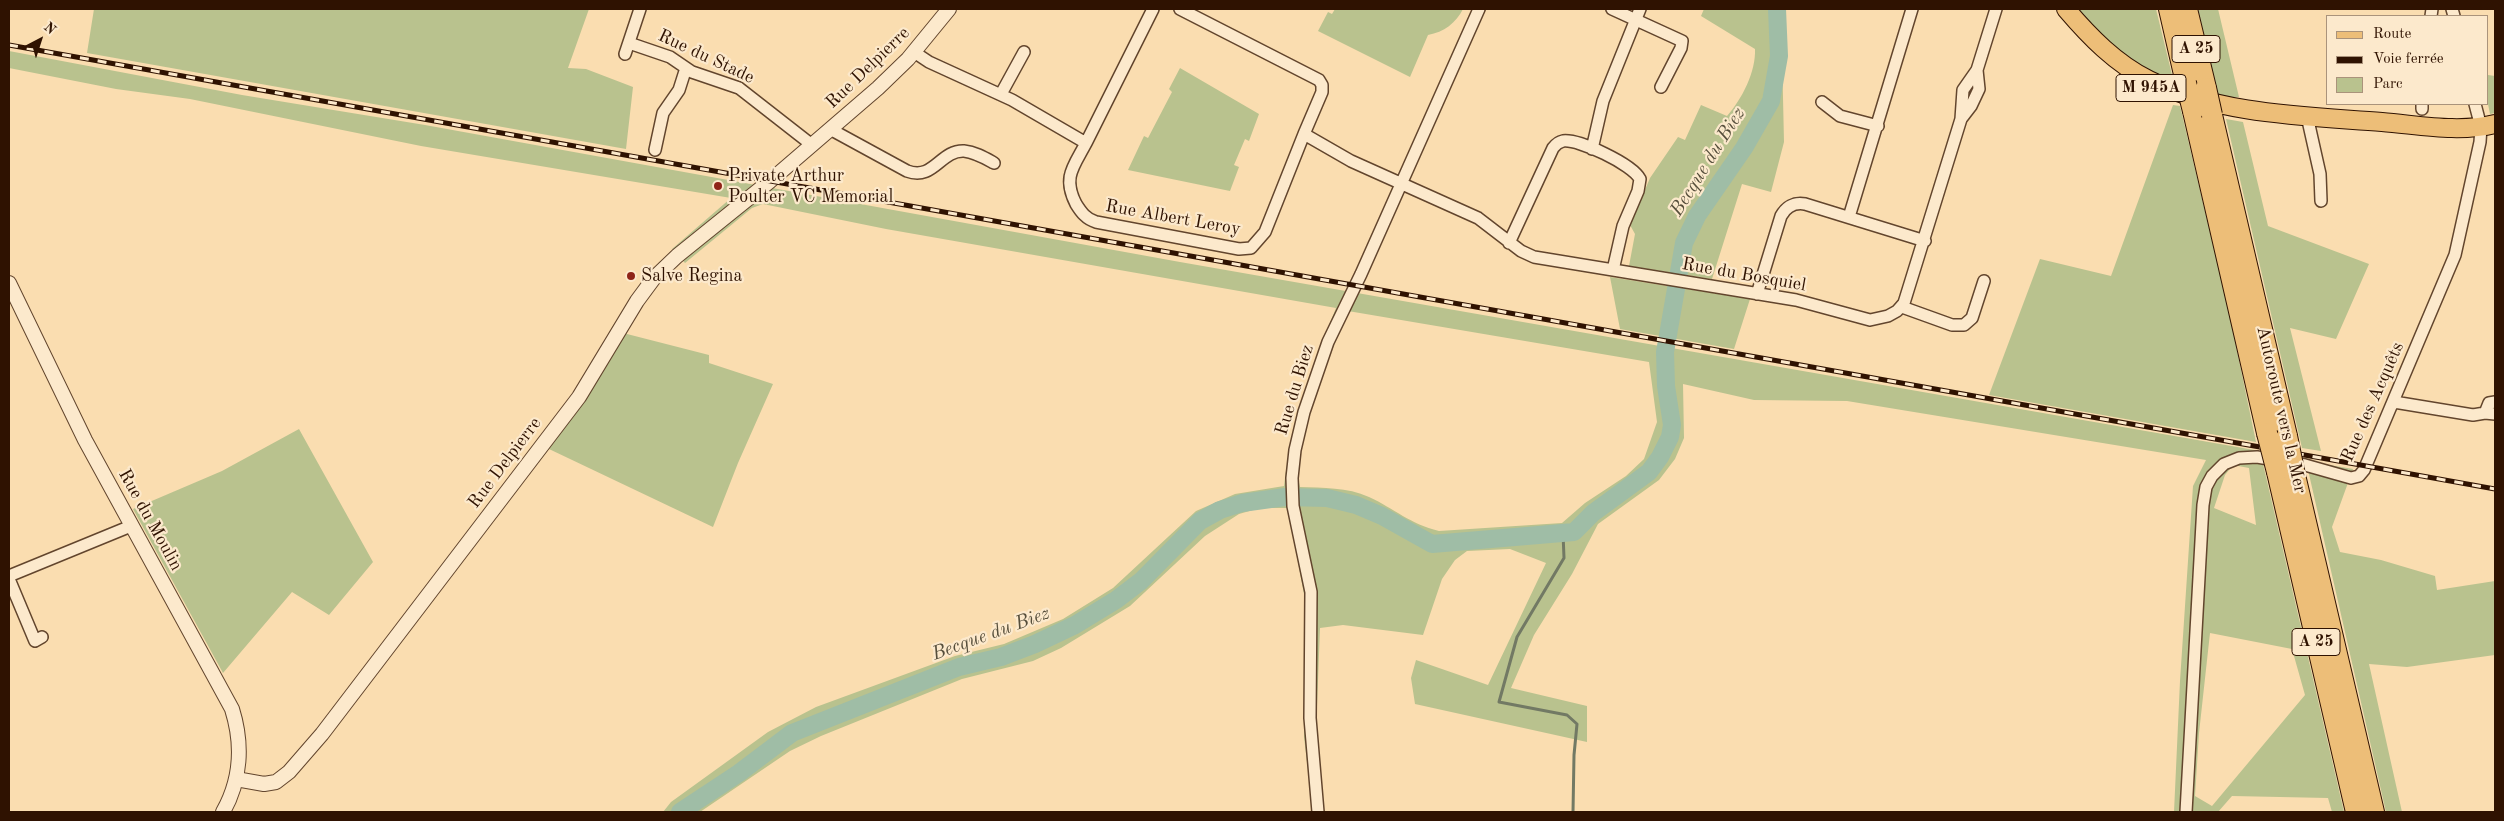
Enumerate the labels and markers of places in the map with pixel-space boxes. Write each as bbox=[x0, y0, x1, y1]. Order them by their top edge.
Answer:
place label: Private Arthur Poulter VC Memorial bbox=[728, 165, 893, 208]
marker: Private Arthur Poulter VC Memorial bbox=[712, 180, 724, 192]
place label: Salve Regina bbox=[641, 265, 742, 287]
marker: Salve Regina bbox=[625, 270, 637, 282]

